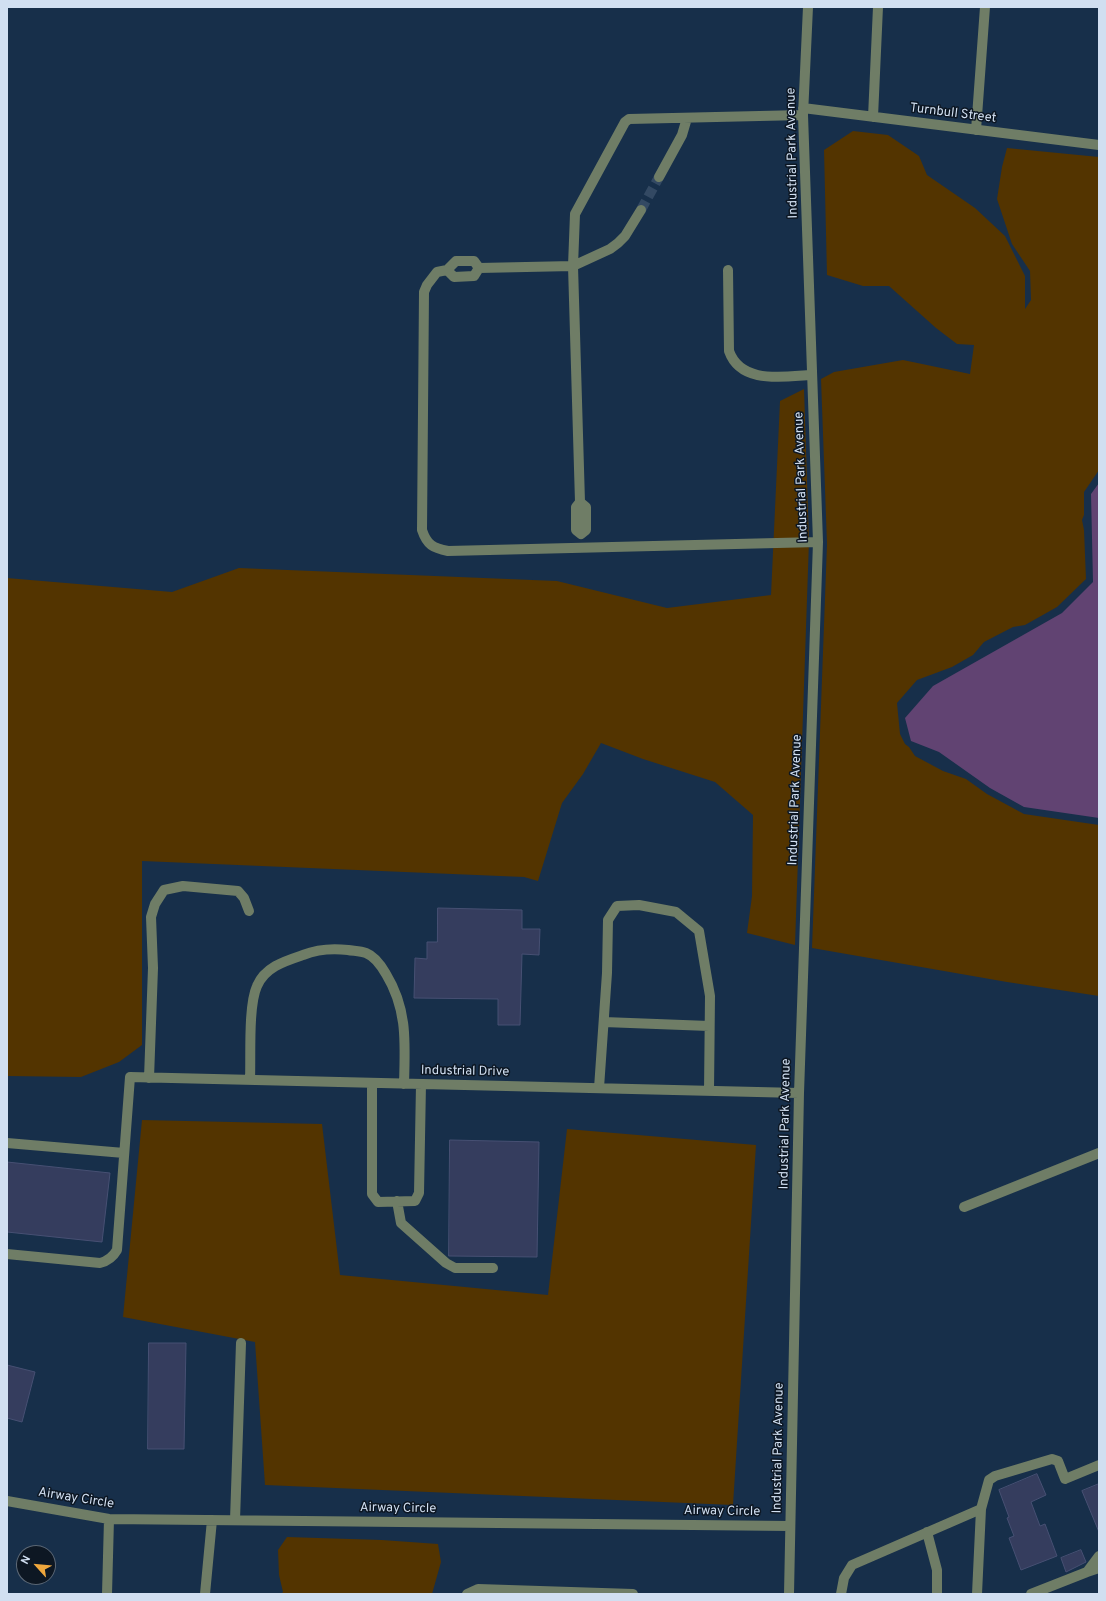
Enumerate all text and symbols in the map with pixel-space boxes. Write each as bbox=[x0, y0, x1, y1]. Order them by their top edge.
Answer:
street label: Industrial Park Avenue bbox=[784, 87, 802, 219]
street label: Turnbull Street bbox=[909, 101, 997, 127]
street label: Industrial Park Avenue bbox=[792, 411, 812, 543]
street label: Industrial Park Avenue bbox=[786, 734, 806, 866]
street label: Industrial Park Avenue bbox=[777, 1058, 795, 1190]
street label: Industrial Drive bbox=[421, 1063, 509, 1081]
street label: Industrial Park Avenue bbox=[770, 1382, 788, 1514]
street label: Airway Circle bbox=[37, 1485, 115, 1513]
street label: Airway Circle bbox=[360, 1501, 436, 1517]
street label: Airway Circle bbox=[684, 1504, 760, 1520]
north arrow bbox=[16, 1545, 56, 1585]
text: N bbox=[18, 1553, 34, 1567]

